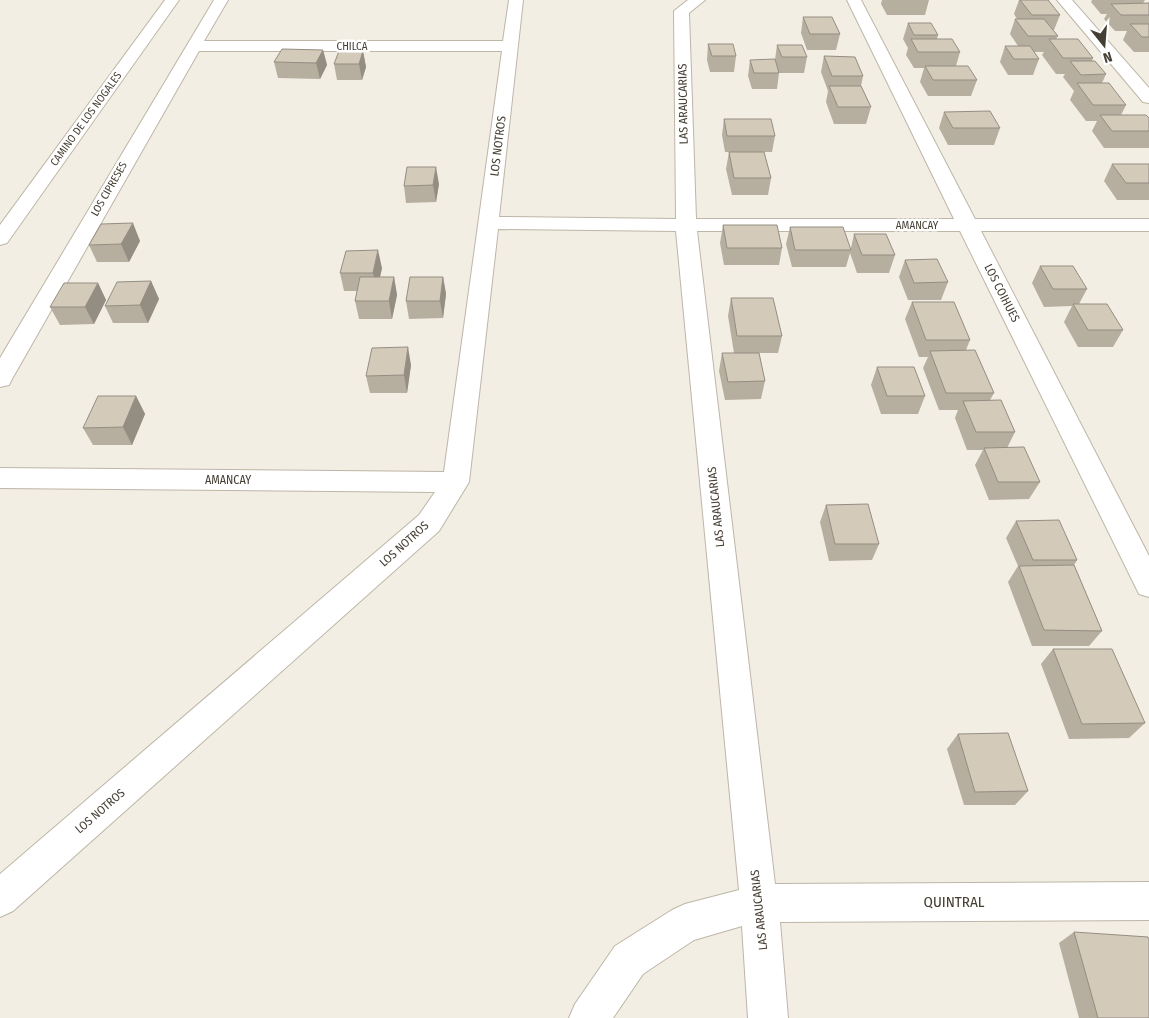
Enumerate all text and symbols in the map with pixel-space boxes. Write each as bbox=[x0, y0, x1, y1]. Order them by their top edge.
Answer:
north arrow bbox=[1079, 20, 1129, 70]
street label: CHILCA bbox=[337, 40, 368, 53]
text: N bbox=[1101, 48, 1114, 66]
street label: LAS ARAUCARIAS bbox=[675, 63, 691, 145]
street label: CAMINO DE LOS NOGALES bbox=[48, 69, 125, 168]
street label: LOS NOTROS bbox=[487, 115, 509, 177]
street label: LOS CIPRESES bbox=[88, 159, 130, 218]
street label: AMANCAY bbox=[896, 219, 939, 232]
street label: LOS COIHUES bbox=[981, 262, 1023, 324]
street label: LAS ARAUCARIAS bbox=[705, 466, 727, 548]
street label: AMANCAY bbox=[205, 473, 251, 487]
street label: LOS NOTROS bbox=[377, 518, 431, 570]
street label: LOS NOTROS bbox=[72, 786, 128, 836]
street label: LAS ARAUCARIAS bbox=[748, 869, 770, 951]
street label: QUINTRAL bbox=[924, 893, 985, 911]

